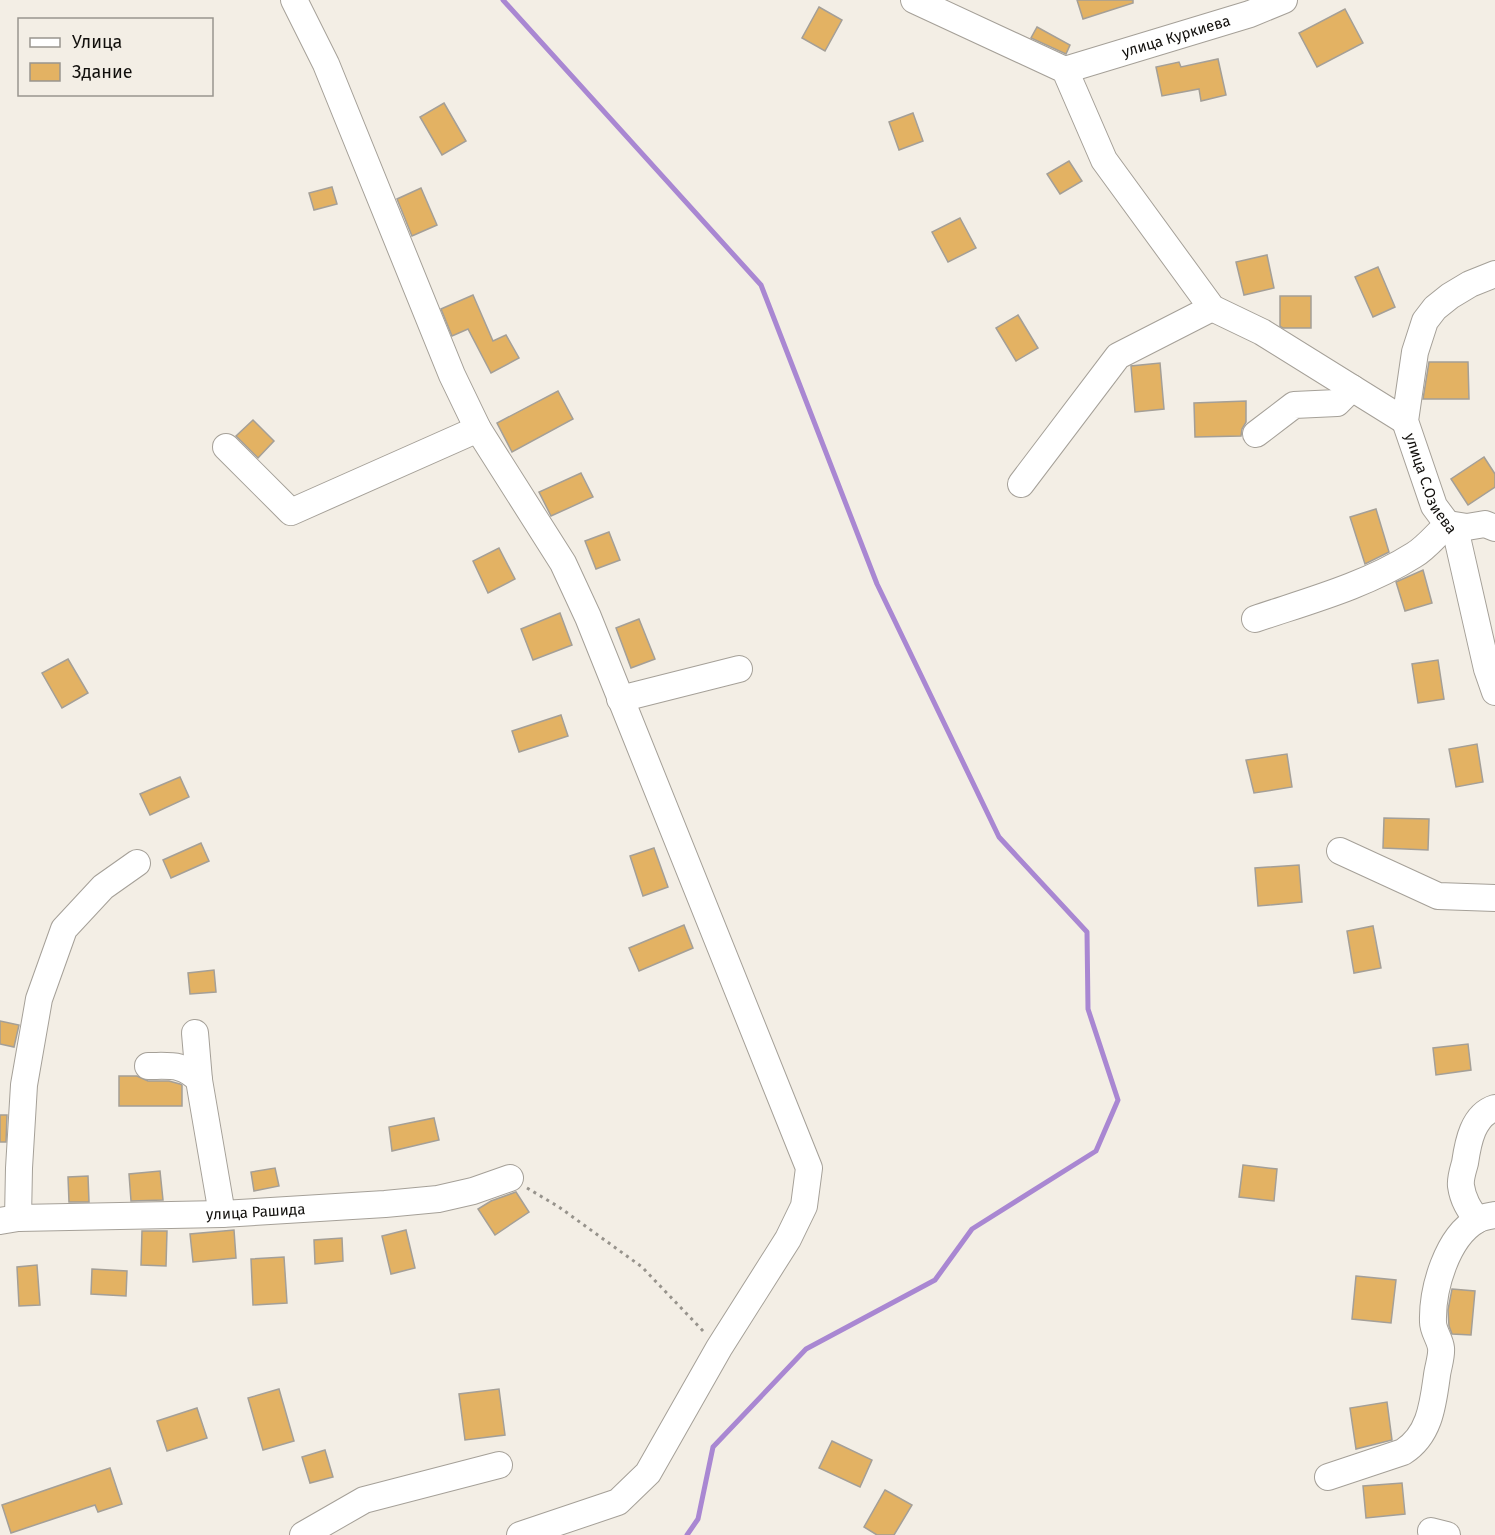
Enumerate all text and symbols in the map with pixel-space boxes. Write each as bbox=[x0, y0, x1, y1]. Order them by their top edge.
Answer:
street label: улица Куркиева bbox=[1120, 12, 1232, 61]
legend bbox=[18, 18, 213, 96]
text: Улица bbox=[72, 31, 122, 53]
text: Здание bbox=[72, 61, 133, 83]
street label: улица С.Озиева bbox=[1401, 431, 1461, 537]
street label: улица Рашида bbox=[206, 1200, 306, 1223]

